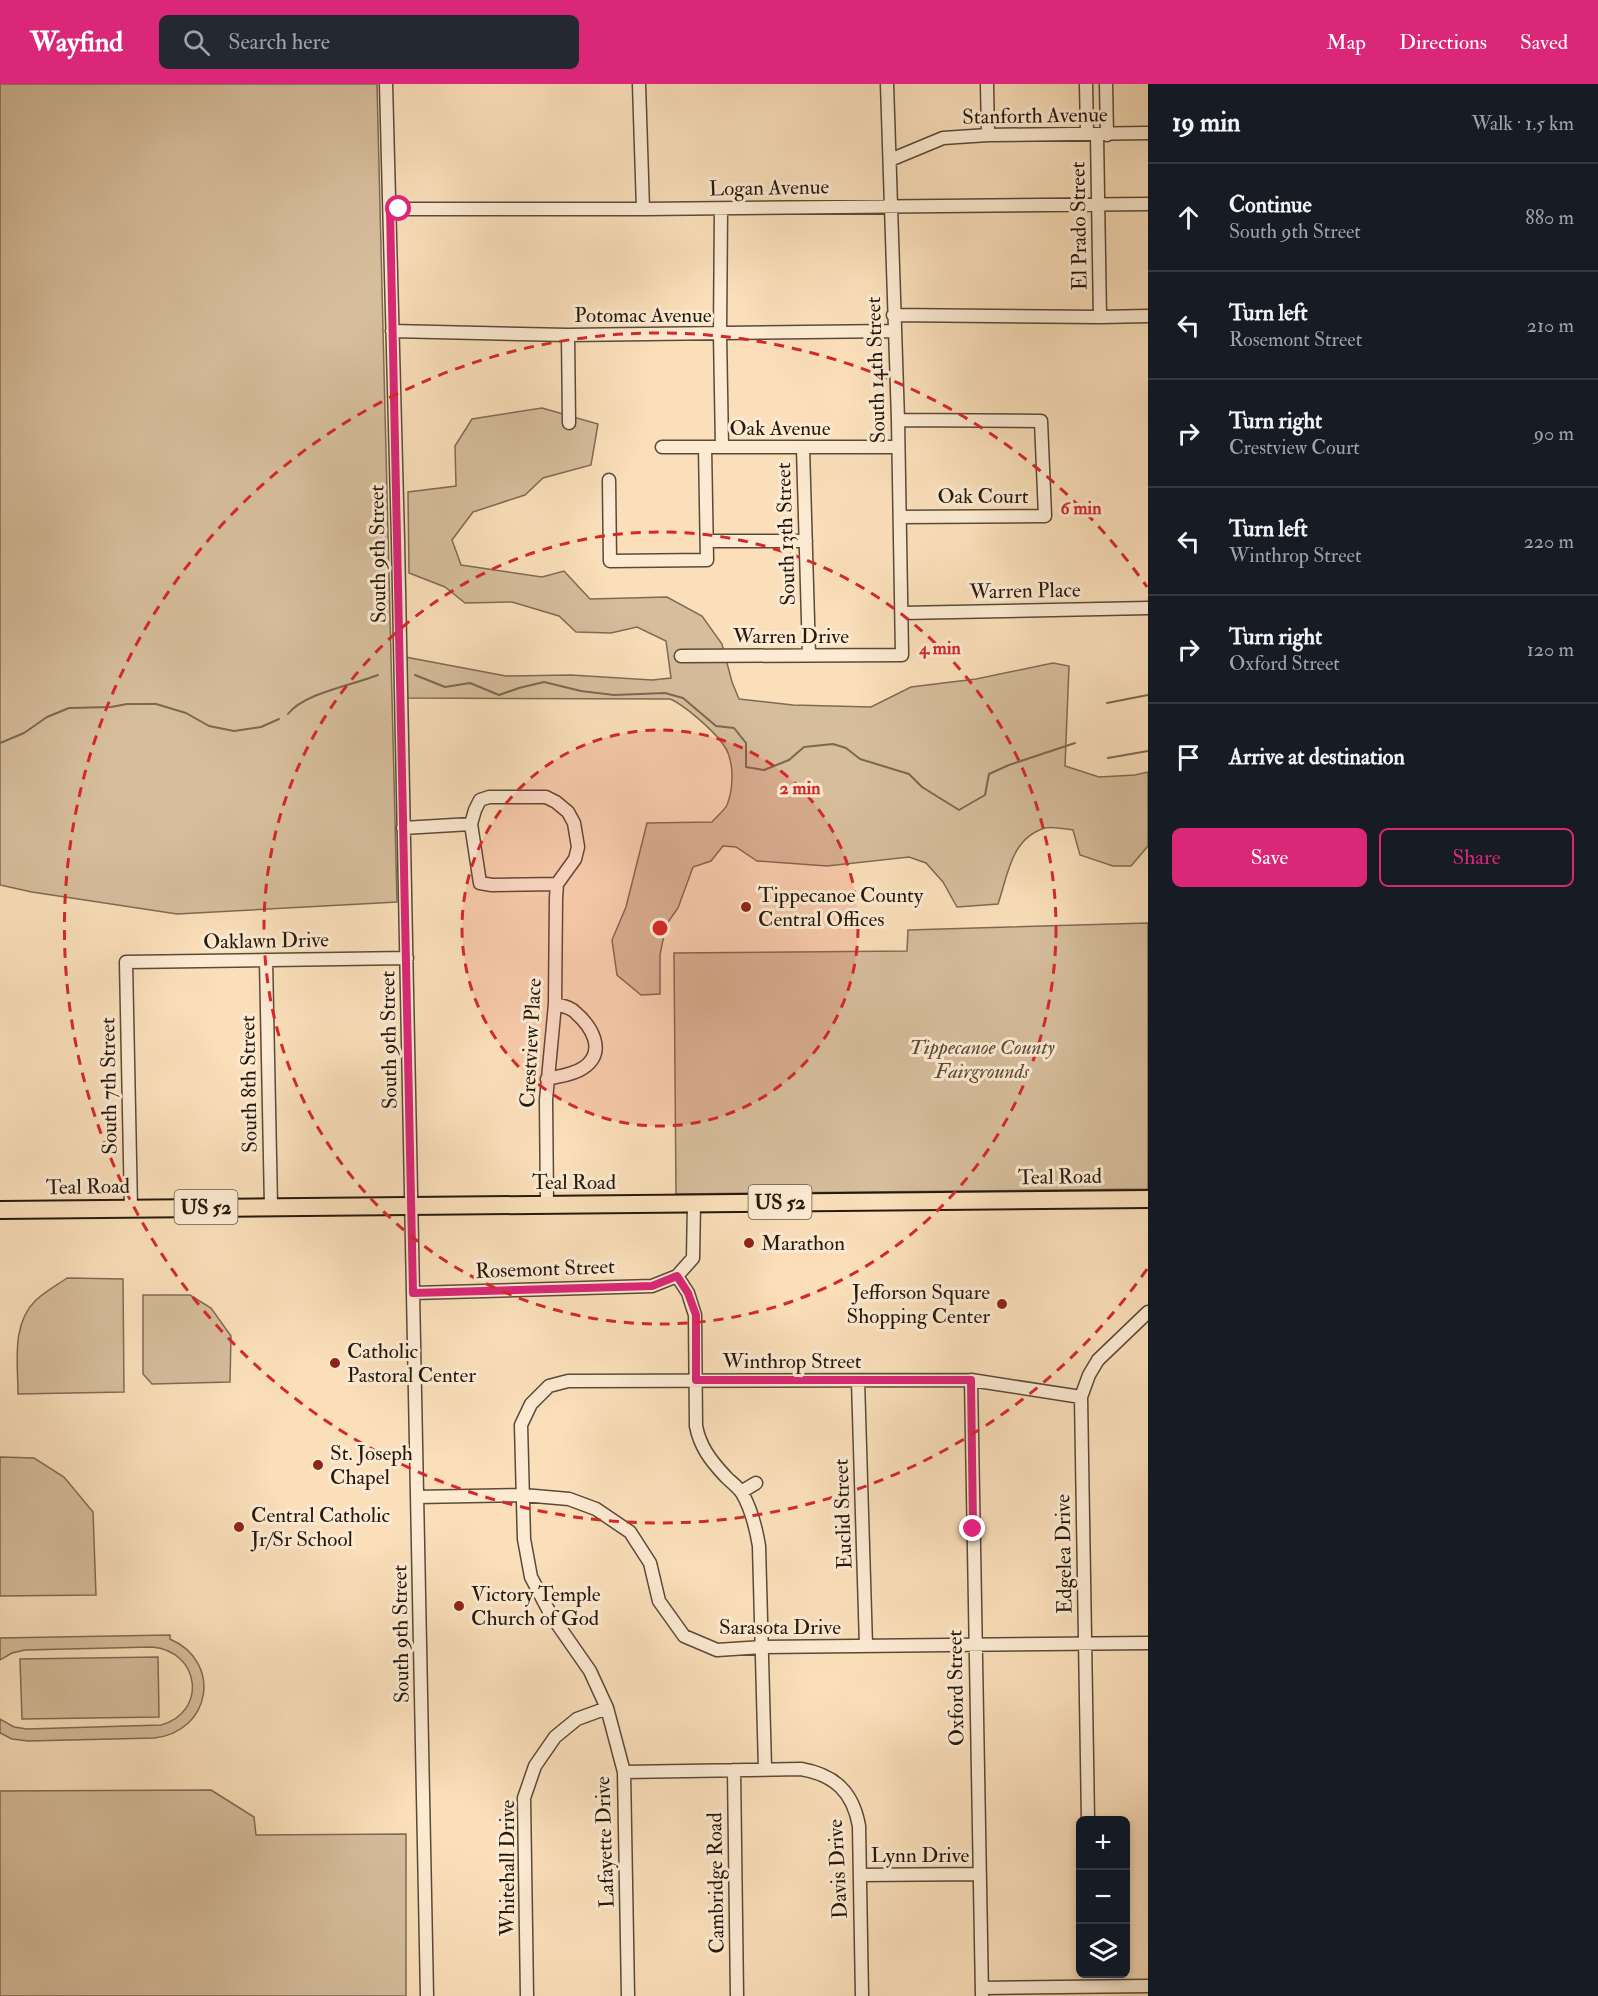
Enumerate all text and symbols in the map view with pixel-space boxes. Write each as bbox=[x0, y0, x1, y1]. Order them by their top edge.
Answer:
search box bbox=[159, 15, 579, 69]
text: Wayfind bbox=[30, 25, 123, 60]
icon: search bbox=[180, 26, 213, 59]
text: Search here bbox=[228, 28, 330, 56]
text: Map bbox=[1326, 29, 1366, 56]
text: Directions bbox=[1399, 29, 1487, 56]
text: Saved bbox=[1520, 29, 1568, 56]
street label: Stanforth Avenue bbox=[962, 101, 1108, 131]
text: 19 min bbox=[1172, 107, 1240, 139]
text: Walk · 1.5 km bbox=[1471, 111, 1574, 136]
street label: El Prado Street bbox=[1064, 161, 1094, 291]
street label: Logan Avenue bbox=[709, 173, 830, 203]
text: Continue bbox=[1229, 191, 1312, 219]
route start bbox=[385, 195, 411, 221]
icon: ahead bbox=[1172, 201, 1205, 234]
text: 880 m bbox=[1525, 205, 1574, 230]
text: South 9th Street bbox=[1229, 219, 1361, 244]
street label: South 14th Street bbox=[860, 296, 892, 444]
text: Turn left bbox=[1229, 299, 1308, 327]
street label: Potomac Avenue bbox=[574, 302, 712, 329]
icon: left bbox=[1172, 309, 1205, 342]
text: 210 m bbox=[1527, 313, 1574, 338]
text: Rosemont Street bbox=[1229, 327, 1362, 352]
text: Turn right bbox=[1229, 407, 1322, 435]
street label: Oak Avenue bbox=[729, 415, 831, 442]
icon: right bbox=[1172, 417, 1205, 450]
text: 90 m bbox=[1534, 421, 1574, 446]
text: Crestview Court bbox=[1229, 435, 1360, 460]
street label: South 13th Street bbox=[770, 462, 802, 606]
street label: Oak Court bbox=[937, 483, 1029, 510]
street label: South 9th Street bbox=[363, 484, 393, 623]
text: 6 min bbox=[1061, 497, 1102, 520]
text: Turn left bbox=[1229, 515, 1308, 543]
icon: left bbox=[1172, 525, 1205, 558]
text: 220 m bbox=[1524, 529, 1574, 554]
text: Winthrop Street bbox=[1229, 543, 1361, 568]
street label: Warren Place bbox=[968, 577, 1081, 605]
street label: Warren Drive bbox=[732, 623, 849, 650]
text: Turn right bbox=[1229, 623, 1322, 651]
icon: right bbox=[1172, 633, 1205, 666]
text: 4 min bbox=[918, 637, 961, 660]
text: 120 m bbox=[1527, 637, 1574, 662]
text: Oxford Street bbox=[1229, 651, 1340, 676]
icon: arrive bbox=[1172, 741, 1205, 774]
text: Arrive at destination bbox=[1229, 743, 1405, 771]
text: 2 min bbox=[780, 777, 821, 800]
button: Save bbox=[1172, 828, 1367, 887]
button: Share bbox=[1379, 828, 1574, 887]
place label: Tippecanoe County Central Offices bbox=[758, 882, 924, 933]
marker: Tippecanoe County Central Offices bbox=[739, 900, 753, 914]
centre of rings bbox=[650, 918, 670, 938]
street label: Oaklawn Drive bbox=[203, 926, 329, 956]
street label: South 9th Street bbox=[374, 970, 404, 1109]
street label: Crestview Place bbox=[514, 977, 548, 1109]
street label: South 8th Street bbox=[234, 1015, 264, 1153]
street label: South 7th Street bbox=[94, 1017, 124, 1155]
park label: Tippecanoe County Fairgrounds bbox=[909, 1034, 1055, 1085]
street label: Teal Road bbox=[1018, 1163, 1103, 1191]
street label: Teal Road bbox=[532, 1169, 617, 1196]
street label: Teal Road bbox=[46, 1173, 131, 1201]
road number: US 52 bbox=[748, 1185, 812, 1219]
road number: US 52 bbox=[174, 1190, 238, 1224]
place label: Marathon bbox=[761, 1230, 845, 1257]
marker: Marathon bbox=[742, 1236, 756, 1250]
street label: Rosemont Street bbox=[475, 1253, 616, 1285]
place label: Jefforson Square Shopping Center bbox=[847, 1279, 990, 1330]
marker: Jefforson Square Shopping Center bbox=[995, 1297, 1009, 1311]
place label: Catholic Pastoral Center bbox=[347, 1338, 476, 1389]
street label: Winthrop Street bbox=[722, 1348, 862, 1375]
marker: Catholic Pastoral Center bbox=[328, 1356, 342, 1370]
place label: St. Joseph Chapel bbox=[330, 1440, 413, 1491]
marker: St. Joseph Chapel bbox=[311, 1458, 325, 1472]
street label: Euclid Street bbox=[828, 1458, 858, 1570]
street label: Edgelea Drive bbox=[1049, 1494, 1079, 1614]
place label: Central Catholic Jr/Sr School bbox=[250, 1502, 391, 1553]
route end bbox=[959, 1515, 985, 1541]
marker: Central Catholic Jr/Sr School bbox=[232, 1520, 246, 1534]
street label: South 9th Street bbox=[386, 1564, 416, 1703]
place label: Victory Temple Church of God bbox=[471, 1581, 601, 1632]
marker: Victory Temple Church of God bbox=[452, 1599, 466, 1613]
street label: Sarasota Drive bbox=[719, 1614, 841, 1641]
street label: Oxford Street bbox=[941, 1629, 971, 1746]
street label: Lafayette Drive bbox=[589, 1775, 621, 1908]
street label: Whitehall Drive bbox=[494, 1799, 521, 1937]
street label: Cambridge Road bbox=[701, 1811, 731, 1954]
map controls bbox=[1076, 1816, 1130, 1978]
button: + bbox=[1076, 1816, 1130, 1870]
street label: Davis Drive bbox=[822, 1818, 854, 1920]
street label: Lynn Drive bbox=[871, 1842, 969, 1869]
button: − bbox=[1076, 1870, 1130, 1924]
button: layers bbox=[1076, 1924, 1130, 1978]

